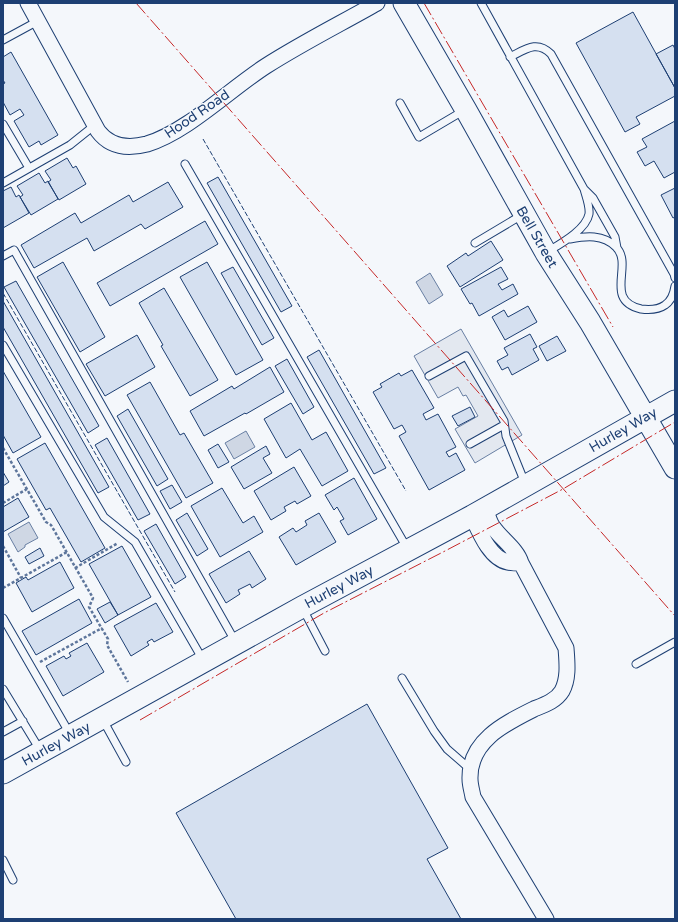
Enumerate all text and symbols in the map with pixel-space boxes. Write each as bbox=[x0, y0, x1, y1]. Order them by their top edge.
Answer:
street label: Hood Road bbox=[161, 86, 233, 142]
street label: Bell Street bbox=[513, 203, 562, 271]
street label: Hurley Way bbox=[586, 403, 660, 456]
street label: Hurley Way bbox=[302, 562, 377, 612]
street label: Hurley Way bbox=[19, 718, 94, 770]

